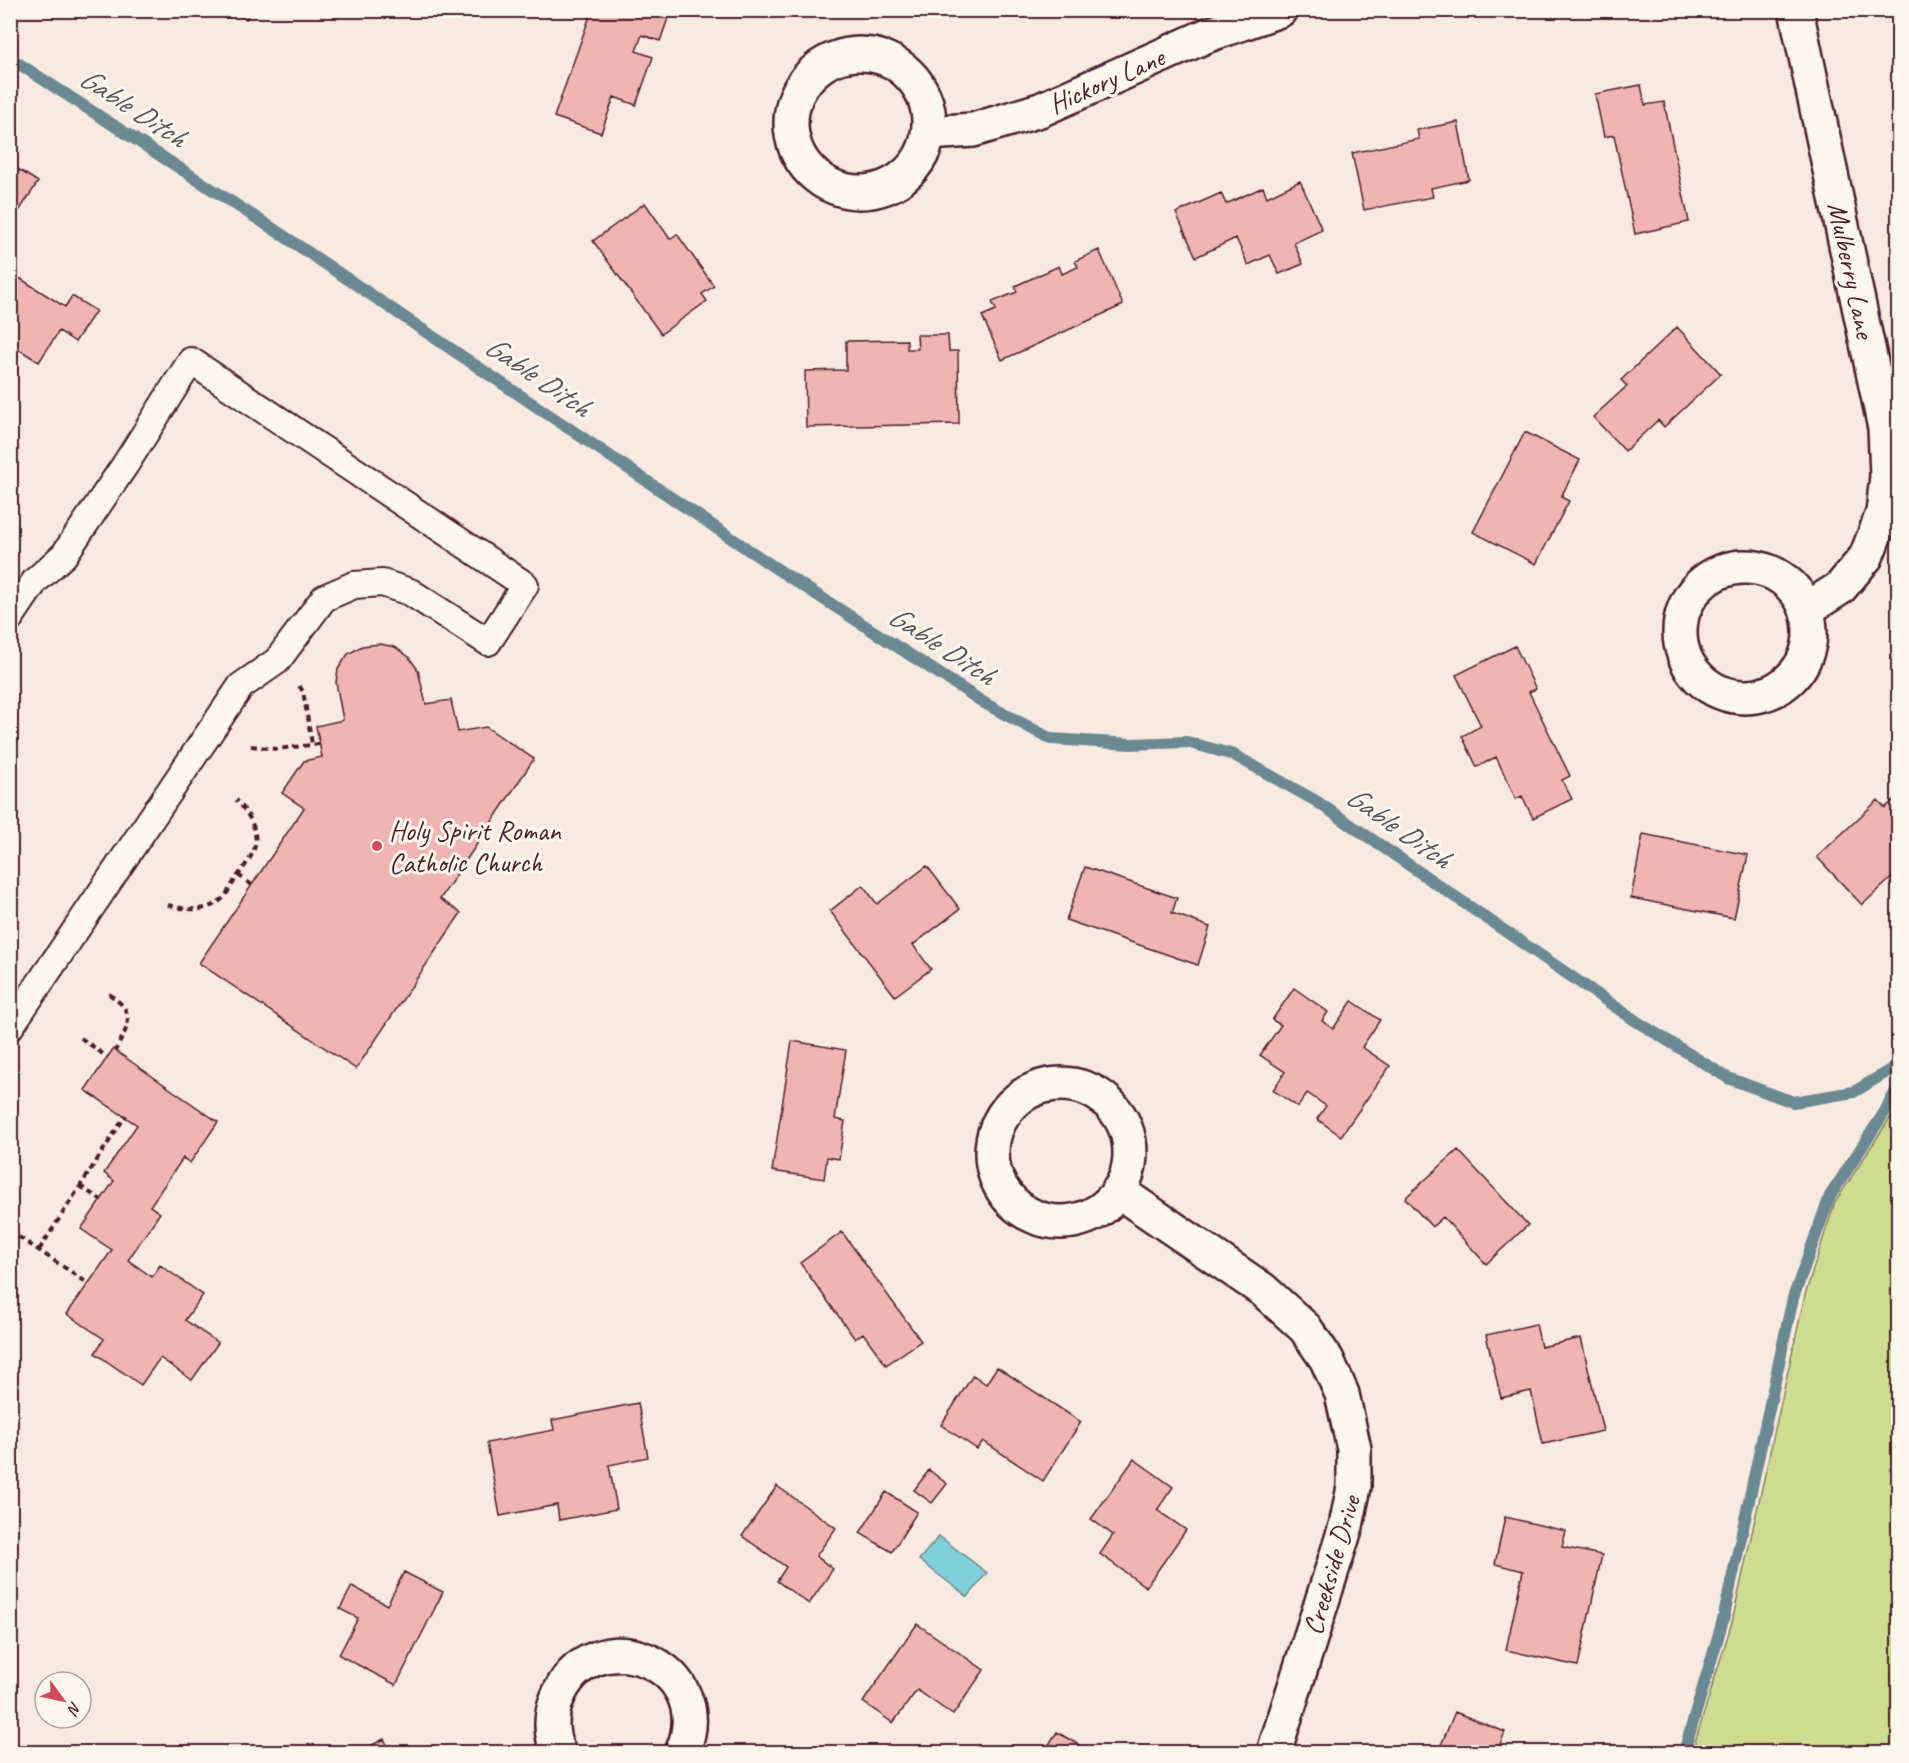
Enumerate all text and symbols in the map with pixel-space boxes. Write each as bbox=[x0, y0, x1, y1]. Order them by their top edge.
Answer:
street label: Hickory Lane bbox=[1043, 39, 1171, 121]
water label: Gable Ditch bbox=[72, 58, 196, 157]
street label: Mulberry Lane bbox=[1820, 199, 1883, 343]
water label: Gable Ditch bbox=[478, 327, 600, 427]
water label: Gable Ditch bbox=[881, 596, 1005, 695]
water label: Gable Ditch bbox=[1339, 777, 1461, 878]
place label: Holy Spirit Roman Catholic Church bbox=[389, 813, 562, 880]
marker: Holy Spirit Roman Catholic Church bbox=[370, 839, 384, 853]
street label: Creekside Drive bbox=[1295, 1490, 1369, 1639]
north arrow bbox=[33, 1670, 93, 1730]
text: N bbox=[62, 1698, 86, 1720]

